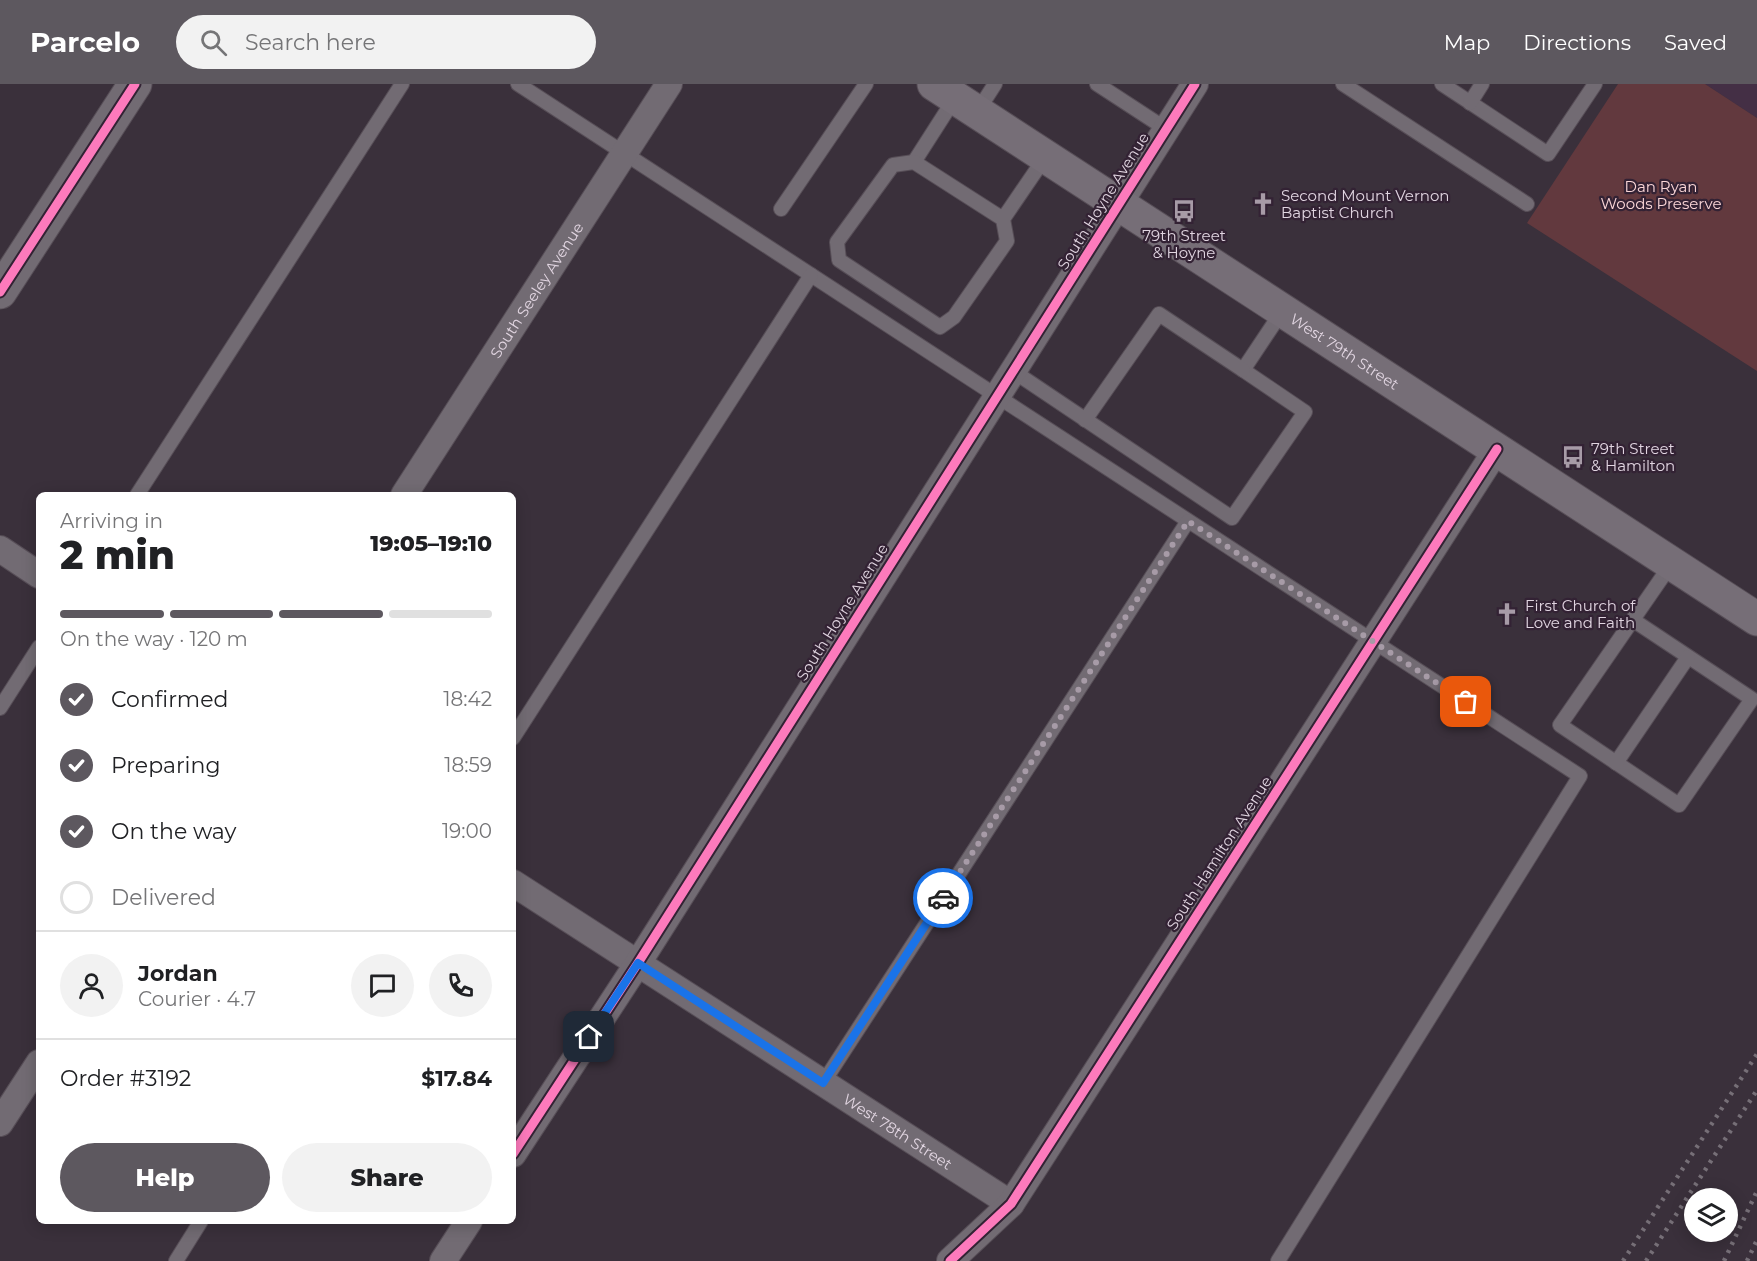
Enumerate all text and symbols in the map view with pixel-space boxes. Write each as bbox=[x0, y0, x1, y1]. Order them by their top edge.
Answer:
search box bbox=[176, 15, 596, 69]
text: Parcelo bbox=[30, 25, 140, 59]
icon: search bbox=[197, 26, 230, 59]
text: Search here bbox=[245, 29, 376, 56]
text: Map bbox=[1444, 30, 1490, 55]
text: Directions bbox=[1523, 30, 1631, 55]
text: Saved bbox=[1664, 30, 1727, 55]
street label: South Hoyne Avenue bbox=[1053, 129, 1153, 273]
park label: Dan Ryan Woods Preserve bbox=[1601, 177, 1721, 213]
place label: Second Mount Vernon Baptist Church bbox=[1281, 186, 1450, 222]
church icon: Second Mount Vernon Baptist Church bbox=[1250, 191, 1276, 217]
bus stop icon: 79th Street & Hoyne bbox=[1171, 198, 1197, 224]
street label: South Seeley Avenue bbox=[485, 218, 587, 361]
place label: 79th Street & Hoyne bbox=[1142, 226, 1226, 262]
street label: West 79th Street bbox=[1287, 309, 1403, 393]
place label: 79th Street & Hamilton bbox=[1591, 439, 1675, 475]
bus stop icon: 79th Street & Hamilton bbox=[1560, 444, 1586, 470]
text: Arriving in bbox=[60, 509, 163, 533]
text: 19:05–19:10 bbox=[370, 530, 492, 557]
text: 2 min bbox=[60, 531, 175, 579]
street label: South Hoyne Avenue bbox=[792, 540, 892, 684]
place label: First Church of Love and Faith bbox=[1525, 596, 1636, 632]
church icon: First Church of Love and Faith bbox=[1494, 601, 1520, 627]
text: On the way · 120 m bbox=[60, 627, 248, 651]
pin bbox=[1440, 676, 1491, 727]
icon: check bbox=[60, 683, 93, 716]
icon: bag bbox=[1449, 685, 1482, 718]
text: Confirmed bbox=[111, 686, 228, 713]
text: 18:42 bbox=[443, 687, 492, 711]
icon: check bbox=[60, 749, 93, 782]
text: Preparing bbox=[111, 752, 220, 779]
text: 18:59 bbox=[444, 753, 492, 777]
street label: South Hamilton Avenue bbox=[1162, 772, 1276, 934]
icon: check bbox=[60, 815, 93, 848]
text: On the way bbox=[111, 818, 236, 845]
text: 19:00 bbox=[442, 819, 492, 843]
courier bbox=[913, 868, 973, 928]
icon: car bbox=[927, 882, 960, 915]
text: Delivered bbox=[111, 884, 216, 911]
button: person bbox=[60, 954, 123, 1017]
button: chat bbox=[351, 954, 414, 1017]
button: phone bbox=[429, 954, 492, 1017]
text: Jordan bbox=[138, 960, 218, 987]
text: Courier · 4.7 bbox=[138, 987, 256, 1011]
pin bbox=[563, 1011, 614, 1062]
icon: home bbox=[572, 1020, 605, 1053]
text: Order #3192 bbox=[60, 1065, 191, 1092]
text: $17.84 bbox=[421, 1065, 492, 1092]
street label: West 78th Street bbox=[840, 1089, 956, 1173]
button: Help bbox=[60, 1143, 270, 1212]
button: Share bbox=[282, 1143, 492, 1212]
map controls bbox=[1684, 1188, 1738, 1242]
button: layers bbox=[1684, 1188, 1738, 1242]

